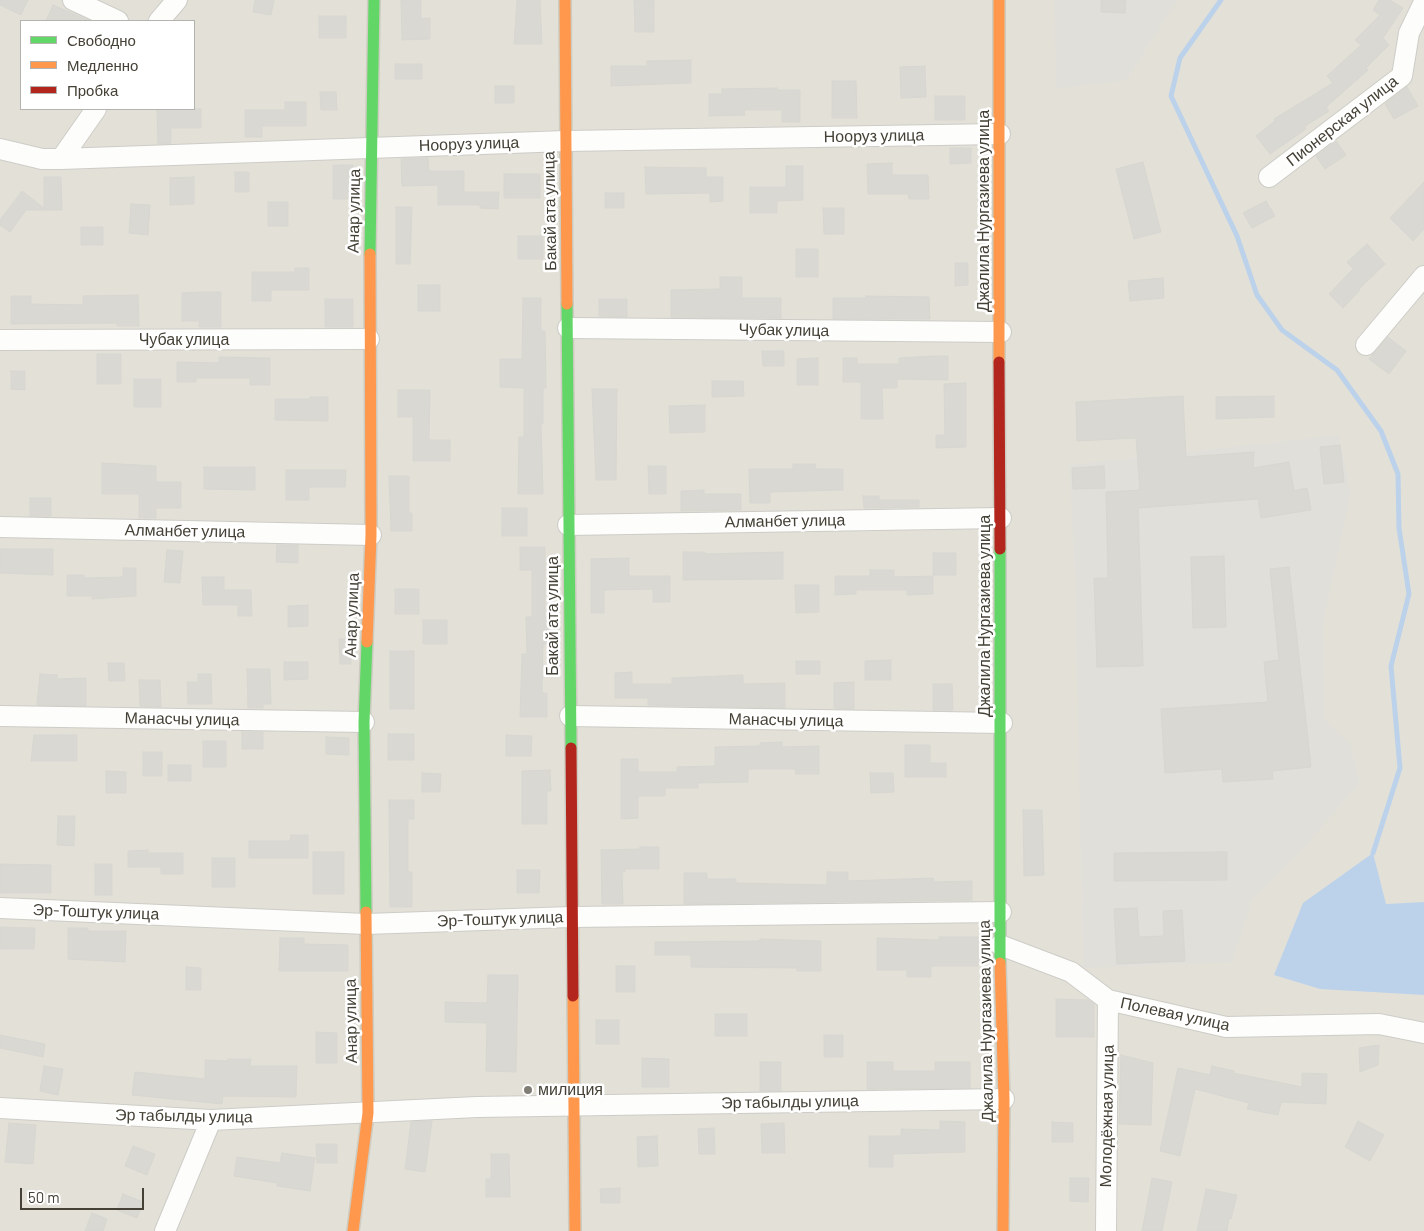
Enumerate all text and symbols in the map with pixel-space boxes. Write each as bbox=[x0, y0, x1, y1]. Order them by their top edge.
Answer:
legend bbox=[20, 20, 195, 110]
text: Свободно bbox=[67, 31, 136, 49]
text: Медленно bbox=[67, 56, 138, 74]
street label: Пионерская улица bbox=[1282, 72, 1402, 170]
text: Пробка bbox=[67, 81, 118, 99]
street label: Джалила Нургазиева улица bbox=[974, 110, 994, 312]
street label: Нооруз улица bbox=[824, 126, 924, 146]
street label: Нооруз улица bbox=[418, 133, 520, 155]
street label: Бакай ата улица bbox=[539, 151, 561, 271]
street label: Анар улица bbox=[344, 169, 364, 253]
street label: Чубак улица bbox=[738, 320, 830, 340]
street label: Чубак улица bbox=[139, 330, 229, 350]
street label: Алманбет улица bbox=[725, 510, 845, 532]
street label: Джалила Нургазиева улица bbox=[975, 515, 995, 717]
street label: Алманбет улица bbox=[125, 520, 245, 542]
street label: Бакай ата улица bbox=[543, 556, 563, 676]
street label: Анар улица bbox=[341, 572, 363, 658]
street label: Манасчы улица bbox=[124, 708, 240, 730]
street label: Манасчы улица bbox=[728, 709, 844, 731]
street label: Эр-Тоштук улица bbox=[32, 900, 160, 924]
street label: Эр-Тоштук улица bbox=[436, 907, 564, 931]
street label: Джалила Нургазиева улица bbox=[975, 920, 997, 1122]
street label: Анар улица bbox=[341, 979, 361, 1063]
street label: Полевая улица bbox=[1119, 993, 1231, 1035]
street label: Молодёжная улица bbox=[1096, 1045, 1118, 1187]
place label: милиция bbox=[538, 1080, 603, 1100]
marker: милиция bbox=[522, 1084, 534, 1096]
street label: Эр табылды улица bbox=[721, 1091, 859, 1113]
street label: Эр табылды улица bbox=[115, 1105, 253, 1127]
scale bar bbox=[22, 1178, 146, 1210]
text: 50 m bbox=[28, 1188, 60, 1206]

